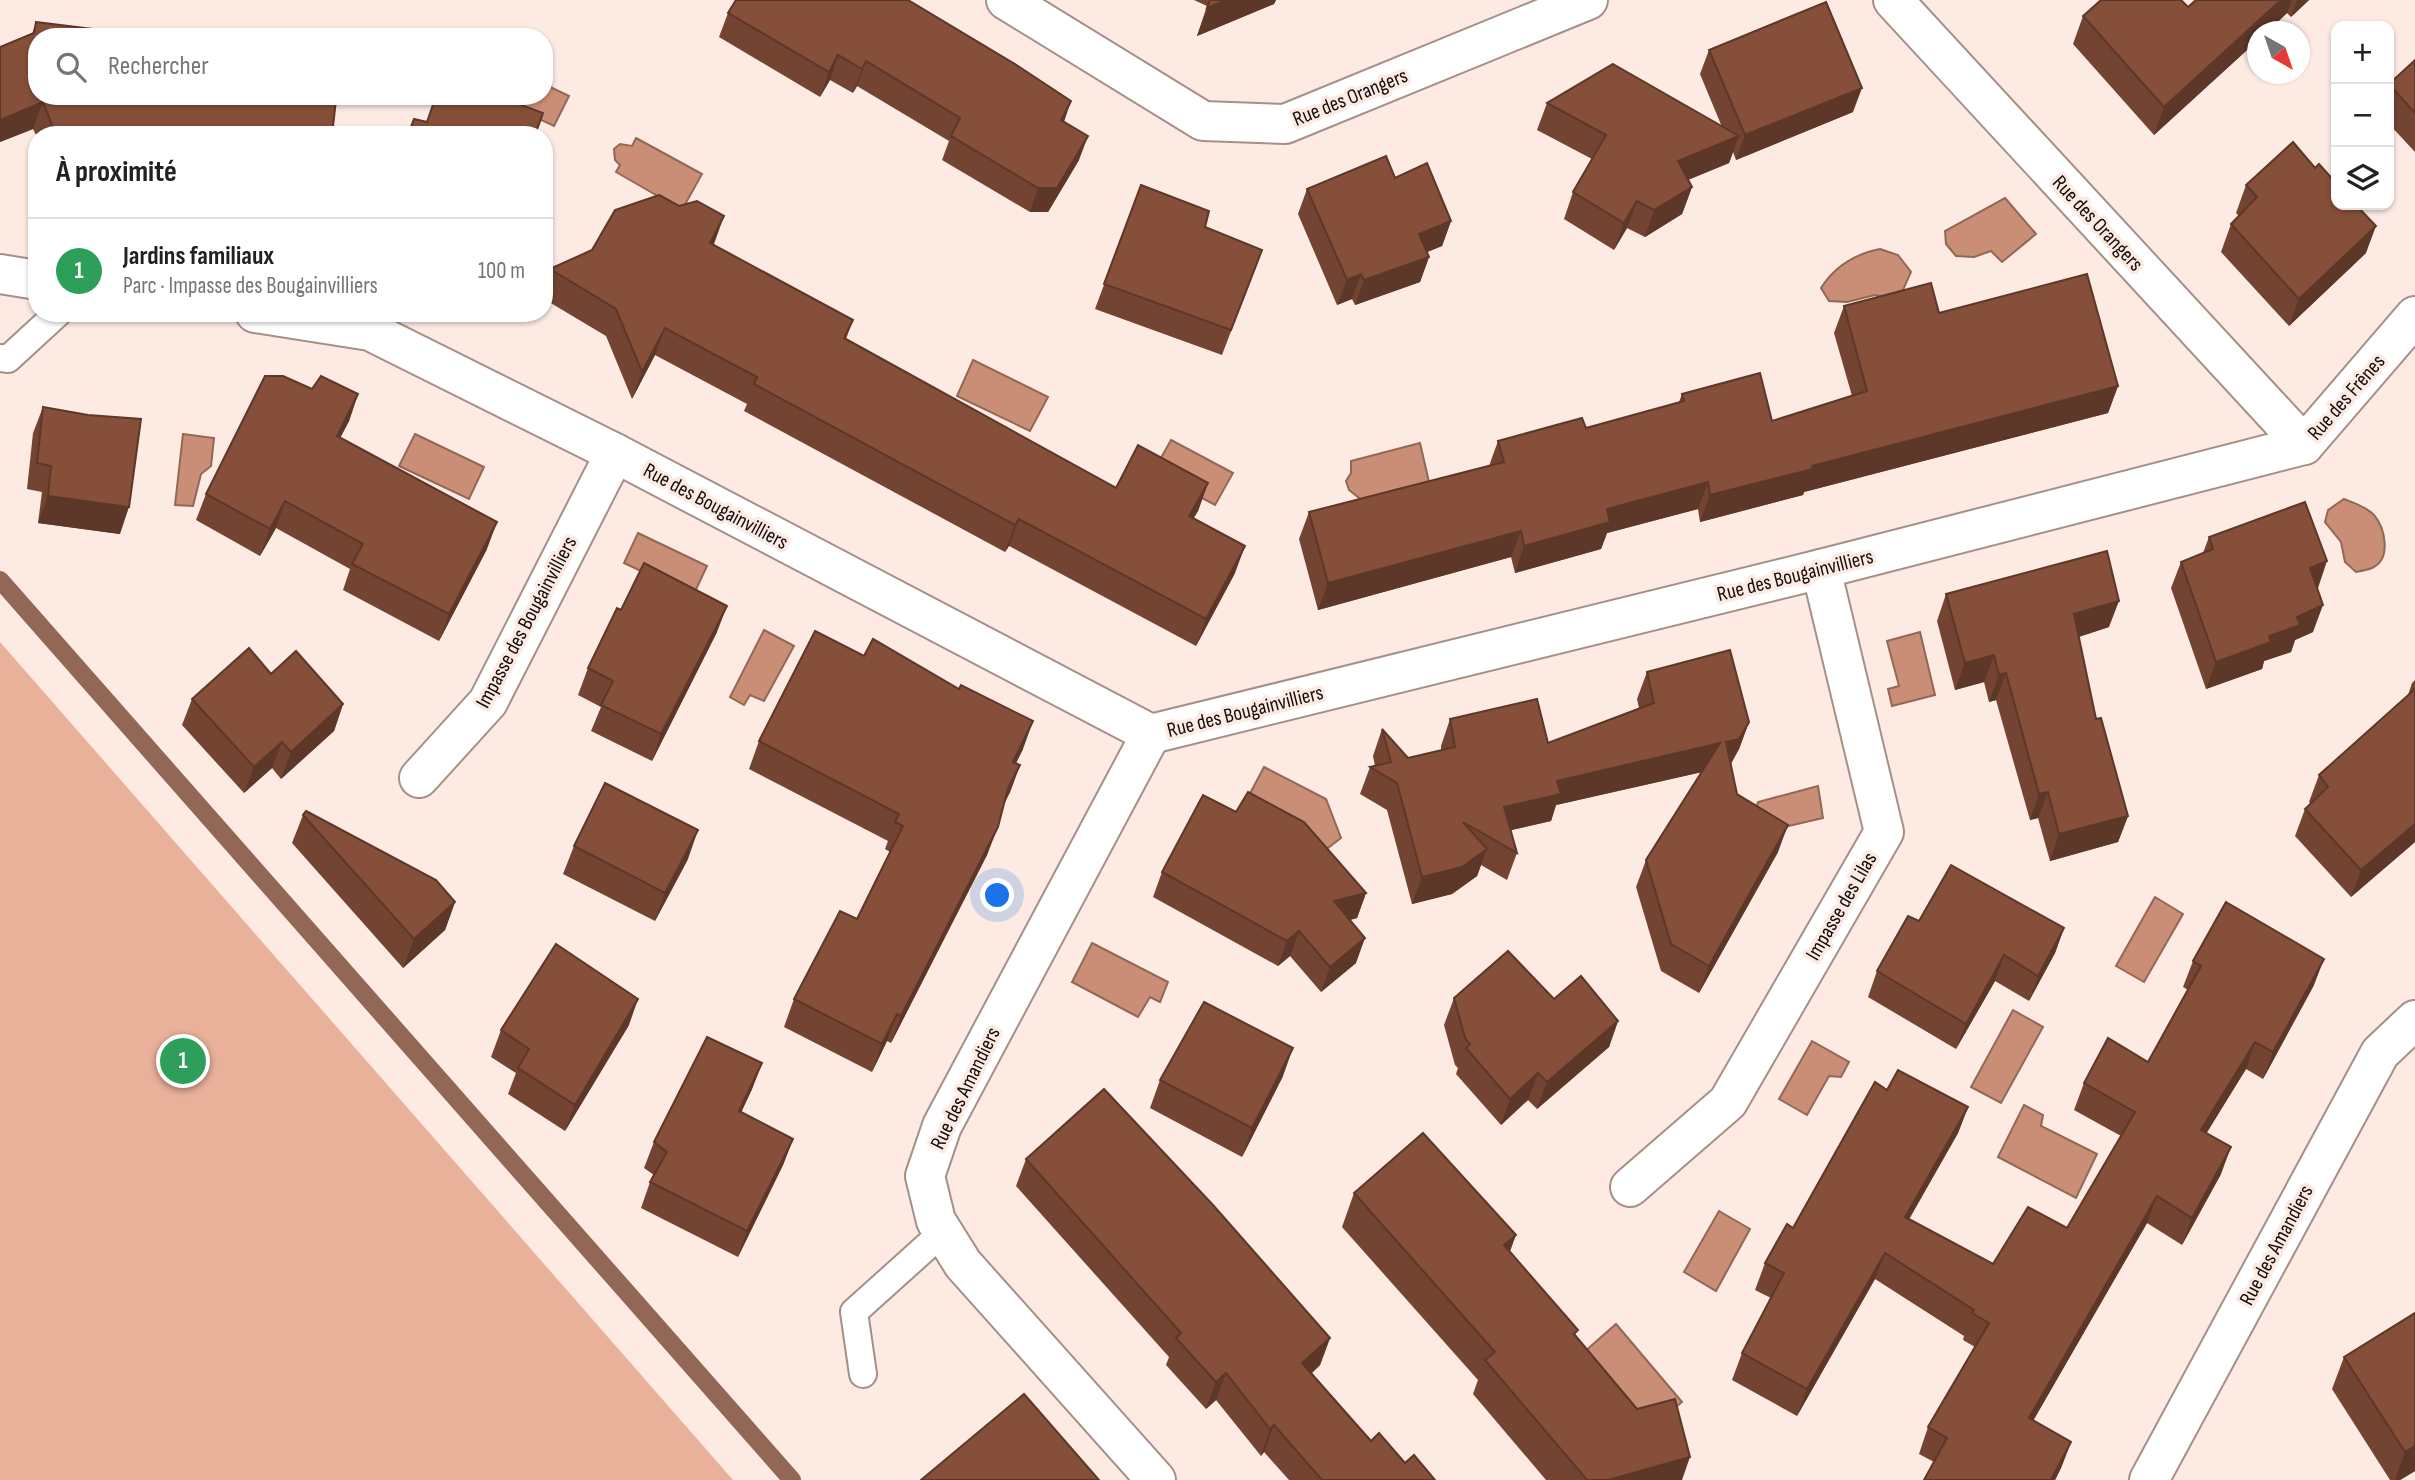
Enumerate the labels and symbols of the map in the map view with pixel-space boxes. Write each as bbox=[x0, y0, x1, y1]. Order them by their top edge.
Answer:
north arrow bbox=[2247, 21, 2310, 84]
street label: Rue des Orangers bbox=[1289, 63, 1411, 132]
street label: Rue des Orangers bbox=[2047, 170, 2148, 276]
street label: Rue des Frênes bbox=[2302, 349, 2390, 445]
street label: Rue des Bougainvilliers bbox=[639, 458, 792, 555]
street label: Impasse des Bougainvilliers bbox=[471, 532, 582, 712]
street label: Rue des Bougainvilliers bbox=[1714, 544, 1876, 607]
street label: Rue des Bougainvilliers bbox=[1164, 680, 1326, 743]
street label: Impasse des Lilas bbox=[1801, 848, 1882, 965]
your location bbox=[980, 878, 1014, 912]
street label: Rue des Amandiers bbox=[925, 1023, 1006, 1153]
pin: 1 bbox=[160, 1035, 206, 1087]
street label: Rue des Amandiers bbox=[2234, 1181, 2319, 1310]

